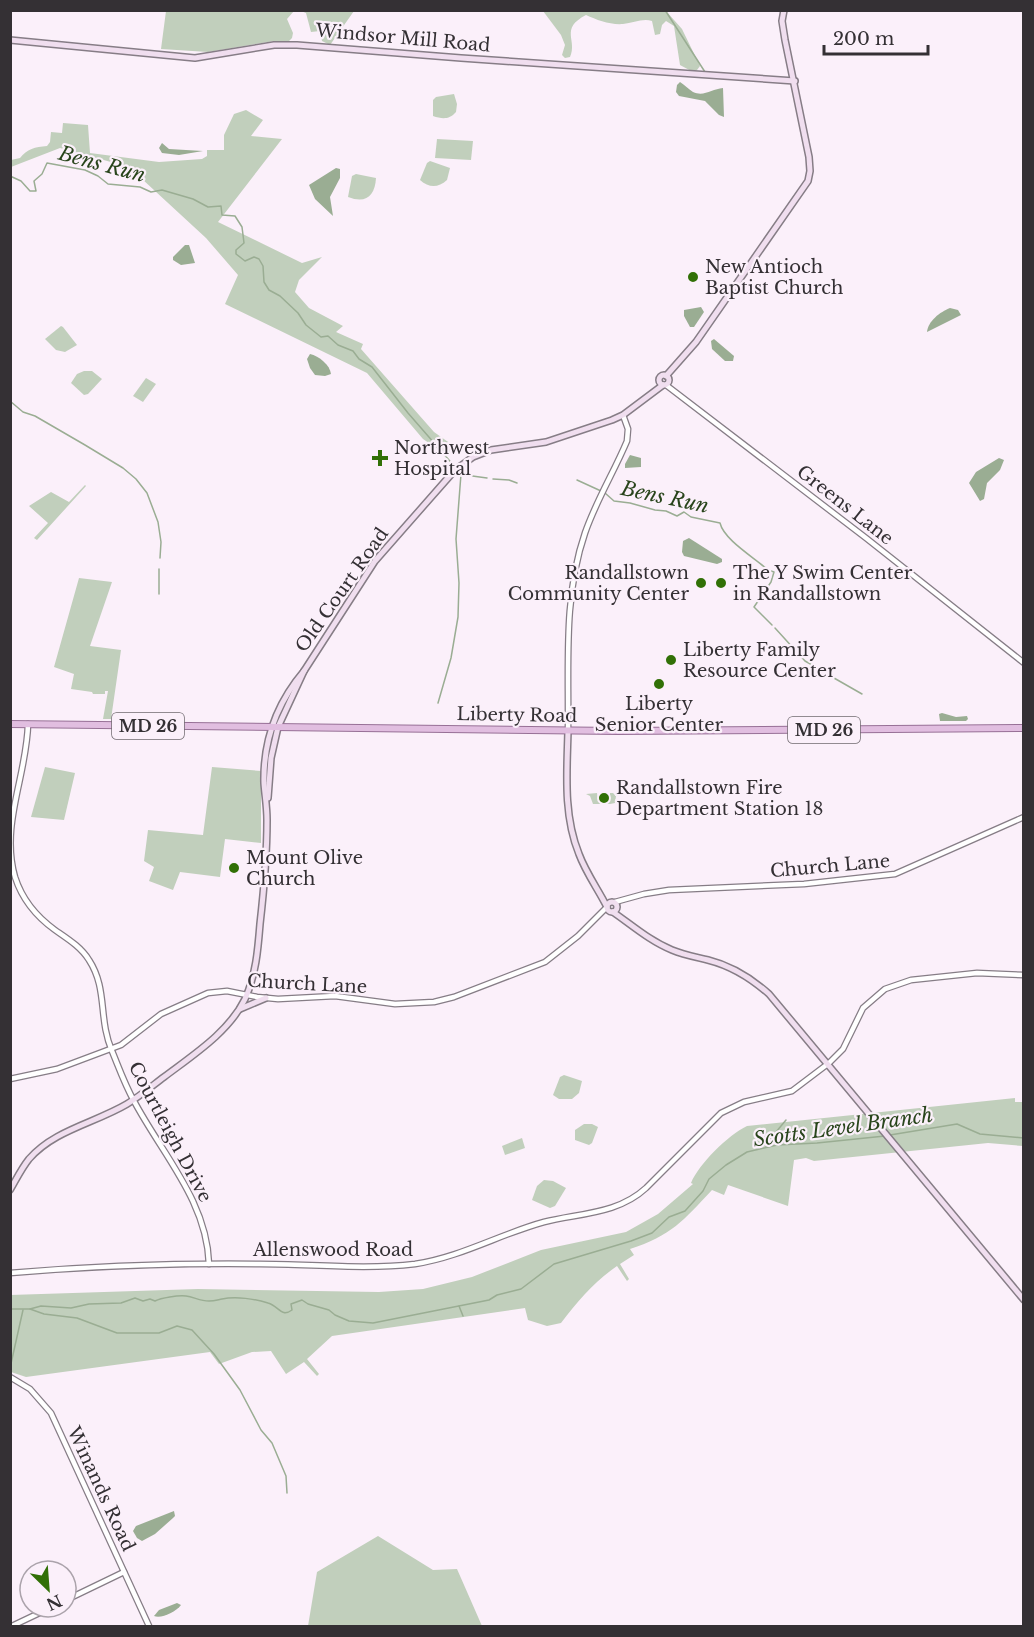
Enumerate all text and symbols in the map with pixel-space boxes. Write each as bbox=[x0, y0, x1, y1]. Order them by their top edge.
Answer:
scale bar bbox=[824, 18, 928, 56]
street label: Windsor Mill Road bbox=[314, 19, 491, 57]
text: 200 m bbox=[833, 28, 894, 50]
water label: Bens Run bbox=[55, 141, 148, 187]
place label: New Antioch Baptist Church bbox=[705, 256, 843, 299]
marker: New Antioch Baptist Church bbox=[686, 270, 700, 284]
place label: Northwest Hospital bbox=[394, 437, 489, 480]
marker: Northwest Hospital bbox=[371, 449, 389, 467]
street label: Greens Lane bbox=[792, 461, 898, 549]
water label: Bens Run bbox=[618, 476, 711, 518]
street label: Old Court Road bbox=[291, 524, 393, 656]
place label: Randallstown Community Center bbox=[508, 562, 689, 605]
place label: The Y Swim Center in Randallstown bbox=[733, 562, 913, 605]
marker: Randallstown Community Center bbox=[694, 576, 708, 590]
marker: The Y Swim Center in Randallstown bbox=[714, 576, 728, 590]
place label: Liberty Family Resource Center bbox=[683, 639, 836, 682]
marker: Liberty Family Resource Center bbox=[664, 653, 678, 667]
marker: Liberty Senior Center bbox=[652, 677, 666, 691]
place label: Liberty Senior Center bbox=[595, 693, 724, 736]
street label: Liberty Road bbox=[456, 703, 578, 727]
road number: MD 26 bbox=[112, 713, 184, 739]
road number: MD 26 bbox=[788, 717, 860, 743]
place label: Randallstown Fire Department Station 18 bbox=[616, 777, 823, 820]
marker: Randallstown Fire Department Station 18 bbox=[597, 791, 611, 805]
place label: Mount Olive Church bbox=[246, 847, 363, 890]
street label: Church Lane bbox=[769, 850, 891, 882]
marker: Mount Olive Church bbox=[227, 861, 241, 875]
street label: Church Lane bbox=[246, 970, 368, 998]
street label: Courtleigh Drive bbox=[124, 1058, 216, 1206]
water label: Scotts Level Branch bbox=[752, 1103, 934, 1151]
street label: Allenswood Road bbox=[252, 1239, 413, 1261]
street label: Winands Road bbox=[62, 1422, 140, 1555]
north arrow bbox=[18, 1559, 78, 1619]
text: N bbox=[43, 1590, 65, 1615]

